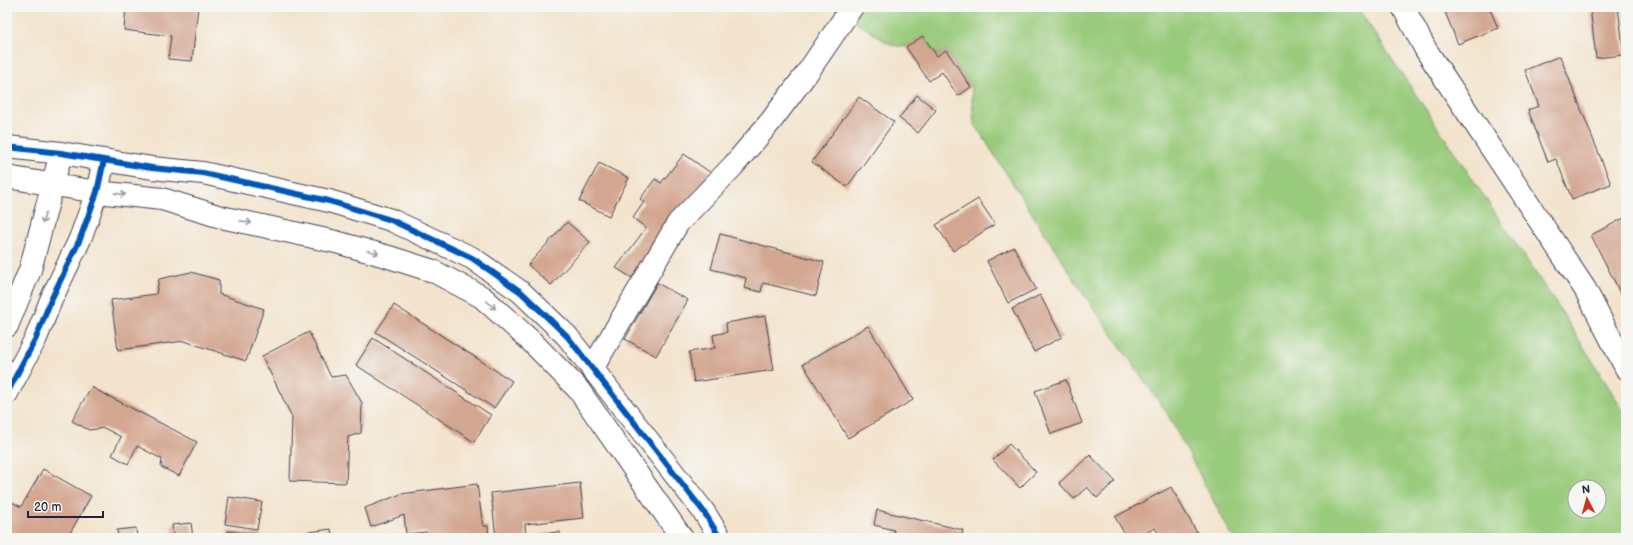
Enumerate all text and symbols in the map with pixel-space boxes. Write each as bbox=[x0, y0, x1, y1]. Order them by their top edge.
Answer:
one-way arrow bbox=[113, 191, 126, 198]
one-way arrow bbox=[40, 211, 47, 224]
one-way arrow bbox=[240, 219, 253, 227]
one-way arrow bbox=[366, 249, 379, 256]
one-way arrow bbox=[486, 300, 496, 309]
north arrow bbox=[1567, 479, 1607, 519]
text: N bbox=[1581, 483, 1591, 496]
scale bar bbox=[28, 493, 103, 519]
text: 20 m bbox=[34, 500, 61, 515]

